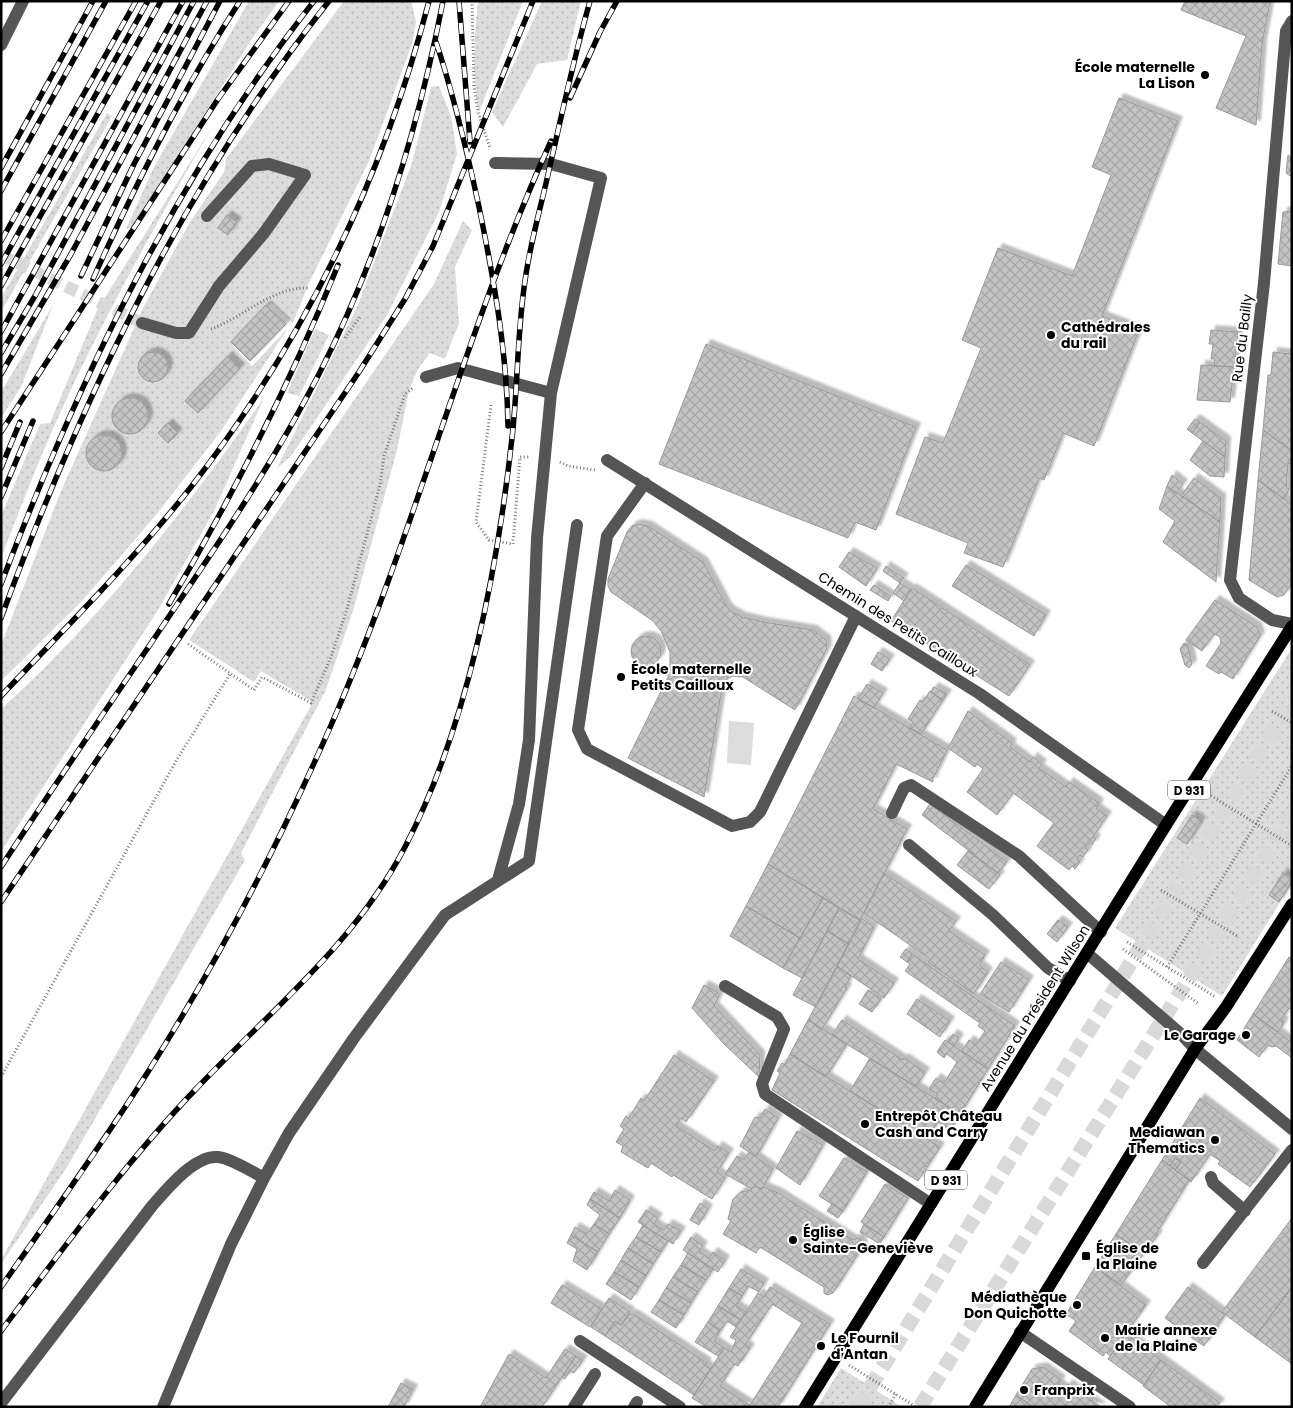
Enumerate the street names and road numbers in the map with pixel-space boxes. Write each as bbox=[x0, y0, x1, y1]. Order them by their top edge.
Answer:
street label: Rue du Bailly bbox=[1227, 293, 1257, 383]
street label: Chemin des Petits Cailloux bbox=[814, 567, 982, 682]
road number: D 931 bbox=[1168, 780, 1210, 800]
street label: Avenue du Président Wilson bbox=[975, 921, 1095, 1095]
road number: D 931 bbox=[925, 1170, 967, 1190]

